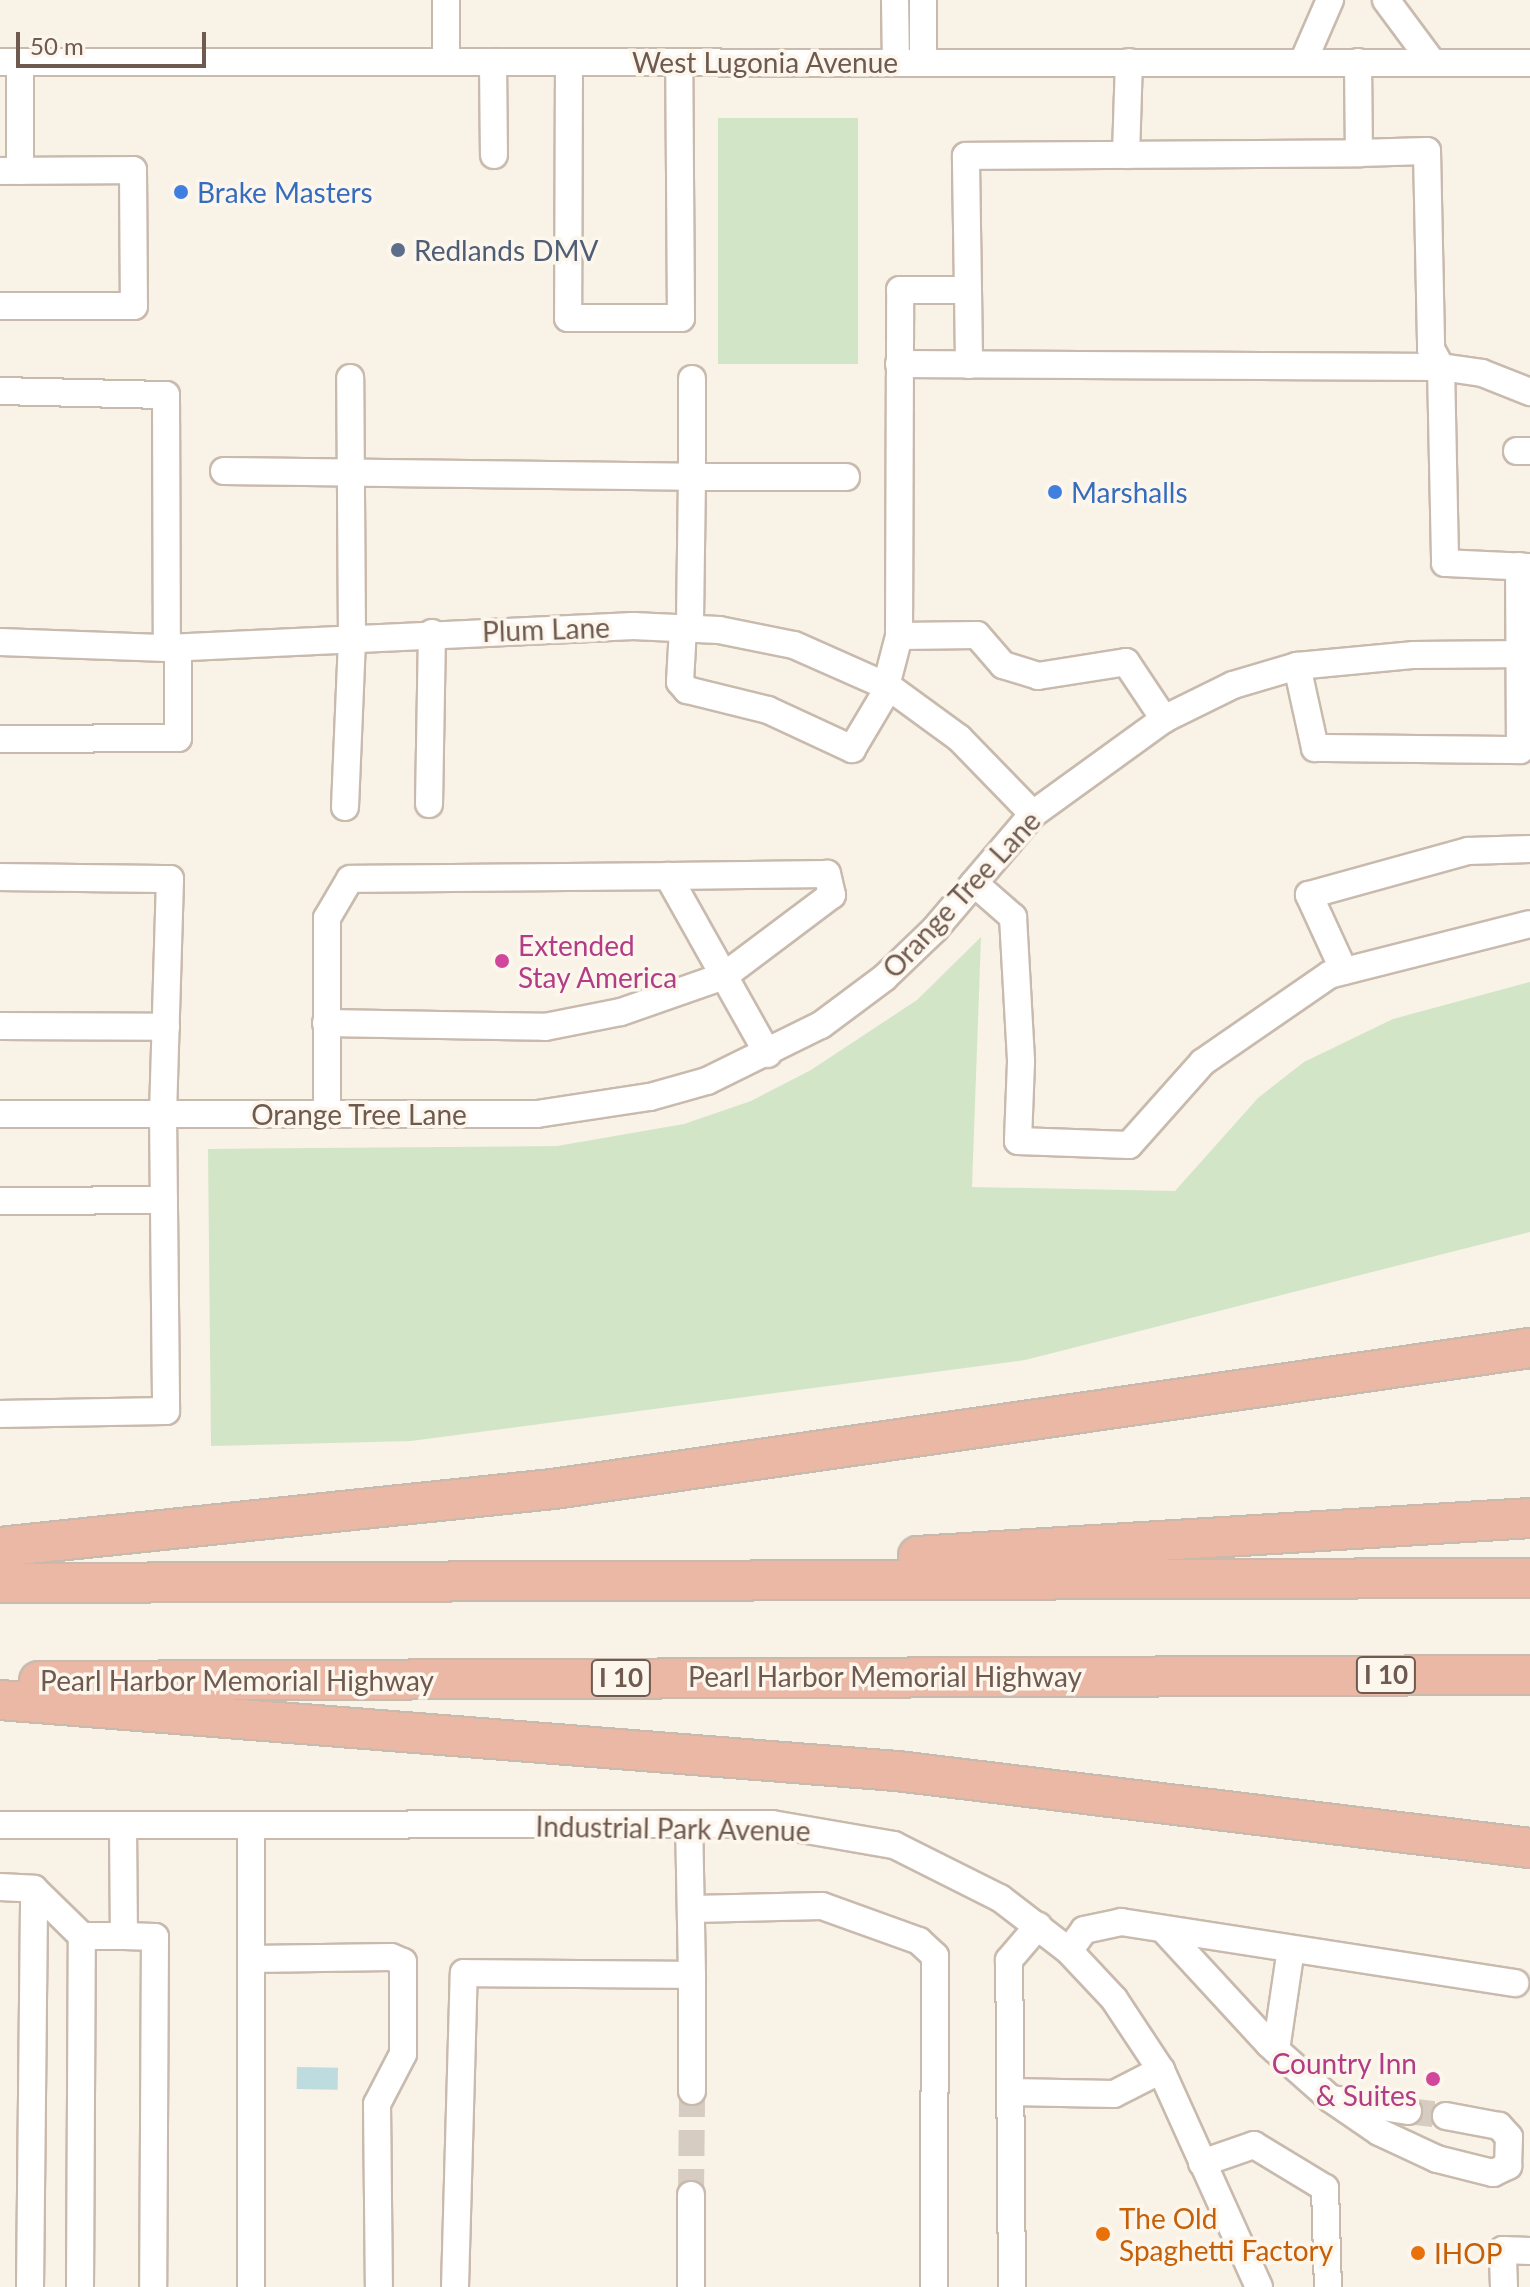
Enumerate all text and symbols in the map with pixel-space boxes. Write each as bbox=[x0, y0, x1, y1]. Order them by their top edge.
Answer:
scale bar bbox=[20, 16, 210, 66]
text: 50 m bbox=[30, 31, 84, 60]
street label: West Lugonia Avenue bbox=[631, 45, 899, 79]
place label: Brake Masters bbox=[197, 175, 373, 209]
marker: Brake Masters bbox=[172, 183, 190, 201]
place label: Redlands DMV bbox=[414, 233, 598, 267]
marker: Redlands DMV bbox=[389, 241, 407, 259]
place label: Marshalls bbox=[1071, 475, 1188, 509]
marker: Marshalls bbox=[1046, 483, 1064, 501]
street label: Plum Lane bbox=[482, 610, 610, 648]
street label: Orange Tree Lane bbox=[875, 803, 1047, 985]
place label: Extended Stay America bbox=[518, 928, 679, 994]
marker: Extended Stay America bbox=[493, 952, 511, 970]
street label: Orange Tree Lane bbox=[251, 1097, 467, 1131]
road number: I 10 bbox=[1354, 1653, 1418, 1697]
road number: I 10 bbox=[589, 1656, 653, 1700]
street label: Pearl Harbor Memorial Highway bbox=[688, 1659, 1082, 1693]
street label: Pearl Harbor Memorial Highway bbox=[40, 1663, 434, 1697]
street label: Industrial Park Avenue bbox=[535, 1809, 811, 1847]
place label: Country Inn & Suites bbox=[1271, 2046, 1417, 2112]
marker: Country Inn & Suites bbox=[1424, 2070, 1442, 2088]
place label: The Old Spaghetti Factory bbox=[1119, 2201, 1333, 2267]
marker: The Old Spaghetti Factory bbox=[1094, 2225, 1112, 2243]
place label: IHOP bbox=[1434, 2236, 1502, 2270]
marker: IHOP bbox=[1409, 2244, 1427, 2262]

